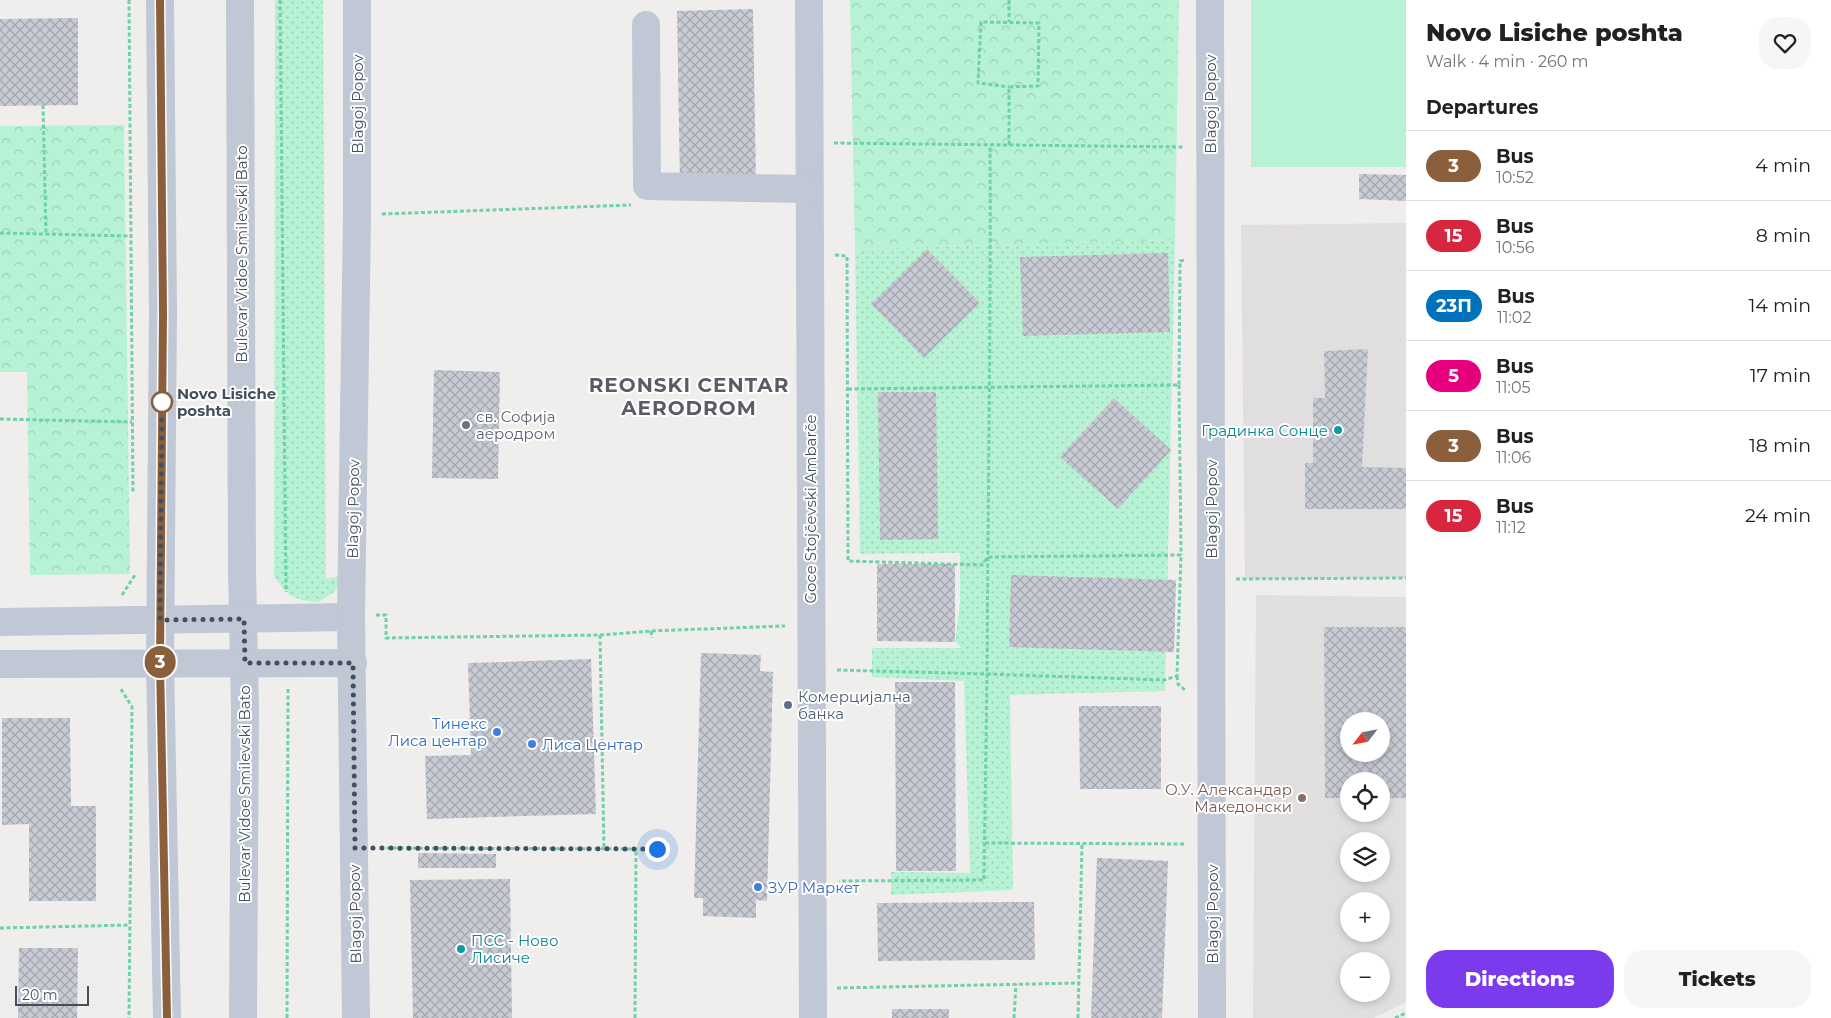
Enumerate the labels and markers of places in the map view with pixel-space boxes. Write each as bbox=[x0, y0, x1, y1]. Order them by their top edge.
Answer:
place label: Novo Lisiche poshta bbox=[177, 384, 276, 420]
marker: Novo Lisiche poshta bbox=[151, 391, 173, 413]
place label: св. Софија аеродром bbox=[476, 407, 556, 443]
marker: св. Софија аеродром bbox=[460, 419, 472, 431]
place label: Градинка Сонце bbox=[1201, 421, 1328, 440]
marker: Градинка Сонце bbox=[1332, 424, 1344, 436]
place label: Комерцијална банка bbox=[798, 687, 911, 723]
marker: Комерцијална банка bbox=[782, 699, 794, 711]
place label: Тинекс Лиса центар bbox=[388, 714, 487, 750]
marker: Тинекс Лиса центар bbox=[491, 726, 503, 738]
place label: Лиса Центар bbox=[542, 735, 643, 754]
marker: Лиса Центар bbox=[526, 738, 538, 750]
place label: О.У. Александар Македонски bbox=[1165, 780, 1292, 816]
marker: О.У. Александар Македонски bbox=[1296, 792, 1308, 804]
place label: ЗУР Маркет bbox=[768, 878, 861, 897]
marker: ЗУР Маркет bbox=[752, 881, 764, 893]
place label: ПСС - Ново Лисиче bbox=[471, 931, 558, 967]
marker: ПСС - Ново Лисиче bbox=[455, 943, 467, 955]

